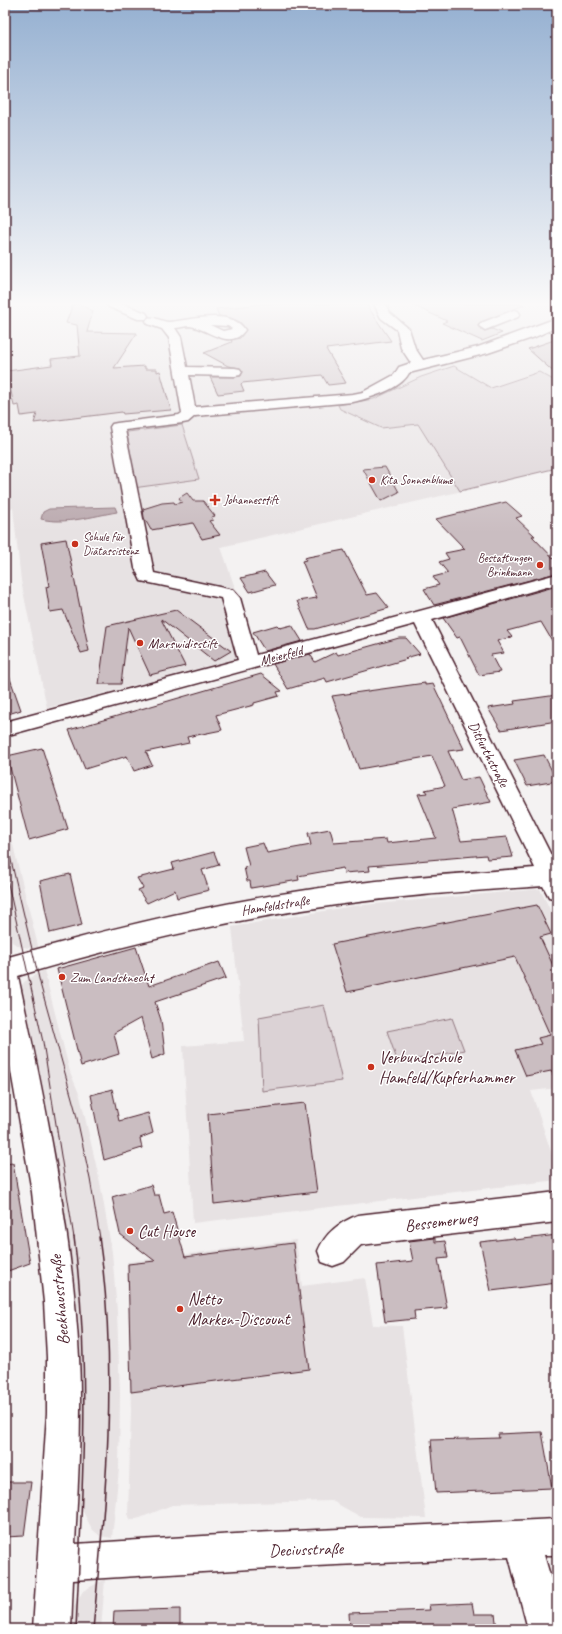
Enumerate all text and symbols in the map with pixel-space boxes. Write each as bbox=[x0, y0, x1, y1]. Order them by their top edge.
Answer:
place label: Kita Sonnenblume bbox=[380, 472, 454, 488]
marker: Kita Sonnenblume bbox=[367, 475, 377, 485]
place label: Johannesstift bbox=[223, 492, 279, 508]
marker: Johannesstift bbox=[209, 494, 221, 506]
place label: Schule für Diätassistenz bbox=[83, 529, 140, 559]
marker: Schule für Diätassistenz bbox=[70, 539, 80, 549]
place label: Bestattungen Brinkmann bbox=[478, 550, 533, 580]
marker: Bestattungen Brinkmann bbox=[535, 560, 545, 570]
place label: Marswidisstift bbox=[148, 635, 219, 652]
marker: Marswidisstift bbox=[135, 638, 145, 648]
street label: Meierfeld bbox=[258, 641, 307, 669]
street label: Ditfurthstraße bbox=[465, 719, 513, 791]
street label: Hamfeldstraße bbox=[240, 892, 312, 919]
place label: Zum Landsknecht bbox=[70, 969, 156, 986]
marker: Zum Landsknecht bbox=[57, 972, 67, 982]
place label: Verbundschule Hamfeld/Kupferhammer bbox=[379, 1047, 516, 1088]
marker: Verbundschule Hamfeld/Kupferhammer bbox=[366, 1062, 376, 1072]
street label: Bessemerweg bbox=[404, 1207, 480, 1236]
place label: Cut House bbox=[138, 1221, 197, 1242]
marker: Cut House bbox=[125, 1226, 135, 1236]
street label: Beckhausstraße bbox=[45, 1253, 74, 1346]
place label: Netto Marken-Discount bbox=[188, 1289, 292, 1330]
marker: Netto Marken-Discount bbox=[175, 1304, 185, 1314]
street label: Deciusstraße bbox=[269, 1538, 345, 1561]

